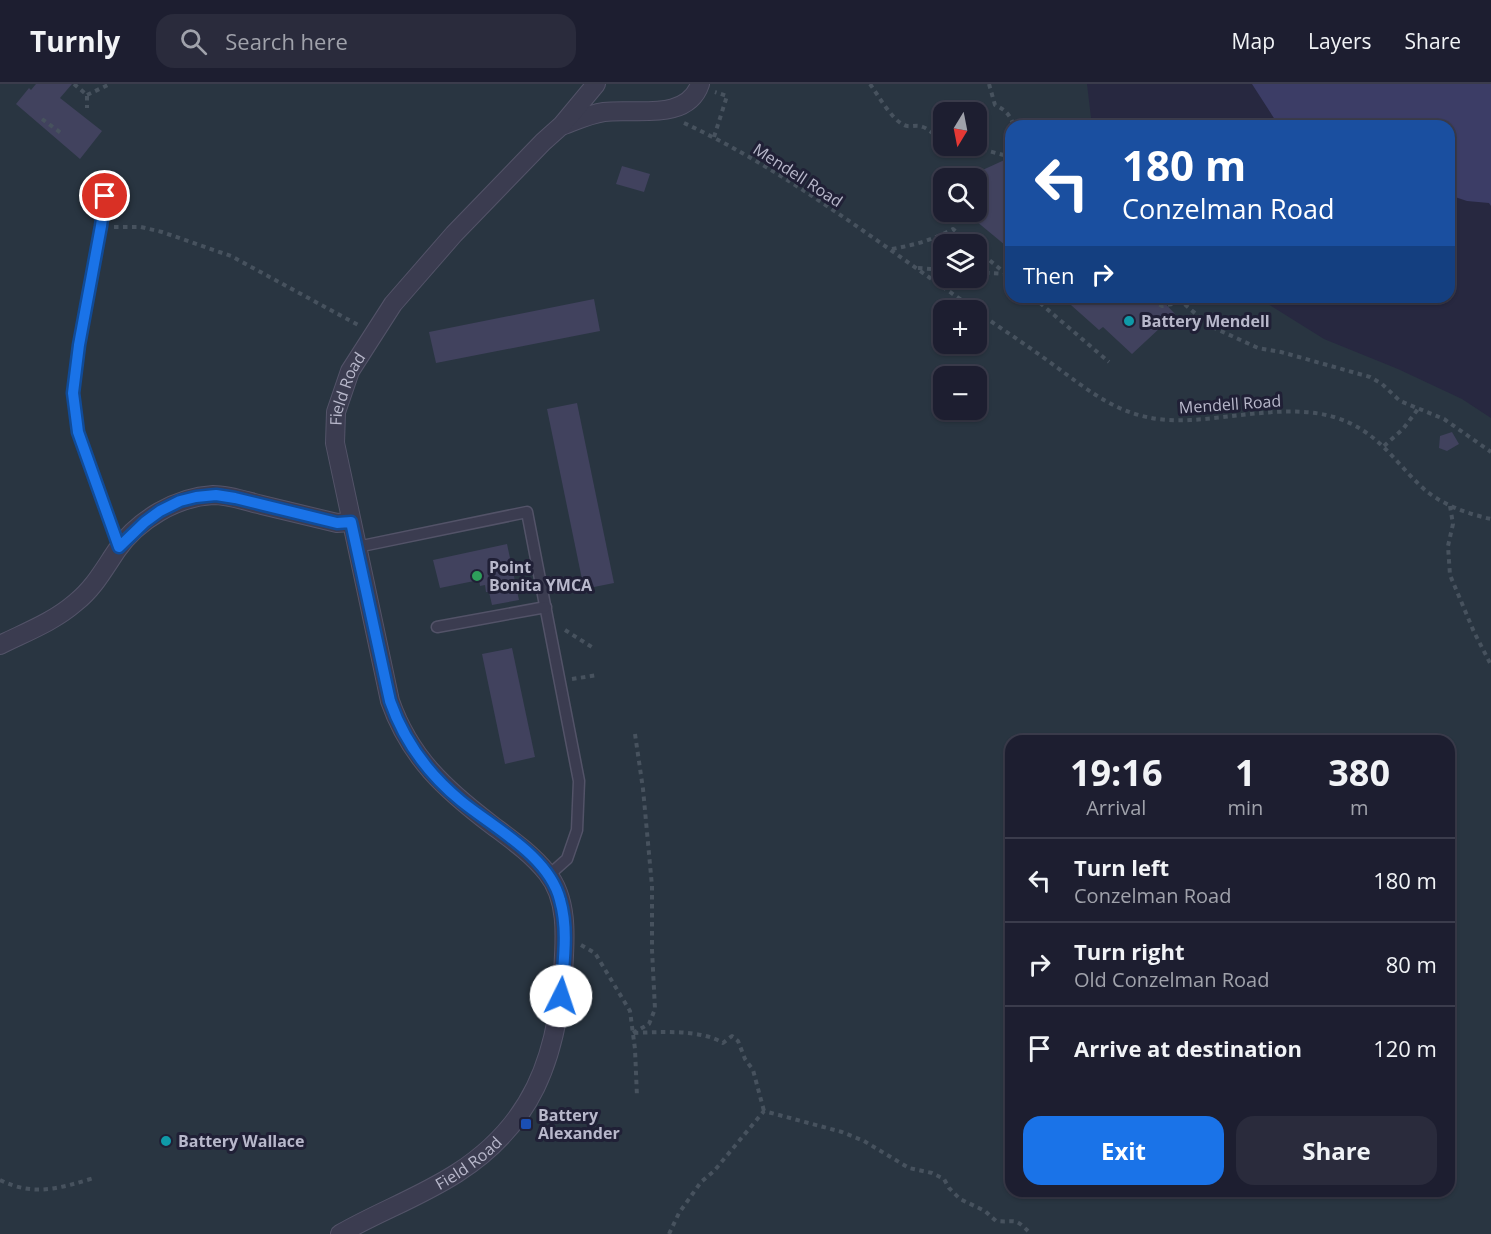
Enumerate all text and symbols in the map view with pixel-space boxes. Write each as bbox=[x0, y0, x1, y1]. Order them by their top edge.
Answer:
search box bbox=[156, 14, 576, 68]
text: Turnly bbox=[30, 22, 120, 60]
icon: search bbox=[177, 25, 210, 58]
text: Search here bbox=[225, 26, 348, 56]
text: Map bbox=[1232, 27, 1275, 55]
text: Layers bbox=[1308, 27, 1372, 55]
text: Share bbox=[1405, 27, 1461, 55]
north arrow bbox=[933, 102, 987, 156]
map controls bbox=[933, 102, 987, 420]
text: 180 m bbox=[1122, 136, 1246, 193]
street label: Mendell Road bbox=[749, 138, 847, 212]
icon: left bbox=[1023, 144, 1101, 222]
button: search bbox=[933, 168, 987, 222]
pin bbox=[79, 170, 130, 221]
icon: arrive bbox=[88, 179, 121, 212]
text: Conzelman Road bbox=[1122, 190, 1334, 227]
button: layers bbox=[933, 234, 987, 288]
icon: right bbox=[1086, 258, 1119, 291]
text: Then bbox=[1023, 260, 1074, 290]
button: + bbox=[933, 300, 987, 354]
place label: Battery Mendell bbox=[1141, 310, 1270, 332]
marker: Battery Mendell bbox=[1122, 314, 1136, 328]
street label: Field Road bbox=[325, 348, 370, 426]
button: − bbox=[933, 366, 987, 420]
street label: Mendell Road bbox=[1178, 389, 1282, 419]
place label: Point Bonita YMCA bbox=[489, 556, 593, 596]
marker: Point Bonita YMCA bbox=[470, 569, 484, 583]
text: 19:16 bbox=[1070, 748, 1163, 797]
text: 1 bbox=[1235, 748, 1256, 797]
text: 380 bbox=[1328, 748, 1390, 797]
text: Arrival bbox=[1086, 794, 1146, 821]
text: min bbox=[1227, 794, 1263, 821]
text: m bbox=[1350, 794, 1368, 821]
text: Turn left bbox=[1074, 852, 1169, 882]
icon: left bbox=[1023, 864, 1056, 897]
text: 180 m bbox=[1373, 865, 1437, 895]
text: Conzelman Road bbox=[1074, 882, 1231, 909]
text: Turn right bbox=[1074, 936, 1185, 966]
icon: right bbox=[1023, 948, 1056, 981]
text: 80 m bbox=[1386, 949, 1437, 979]
position arrow bbox=[529, 964, 593, 1028]
text: Old Conzelman Road bbox=[1074, 966, 1269, 993]
icon: arrive bbox=[1023, 1032, 1056, 1065]
text: Arrive at destination bbox=[1074, 1033, 1302, 1063]
text: 120 m bbox=[1373, 1033, 1437, 1063]
place label: Battery Alexander bbox=[538, 1104, 620, 1144]
button: Exit bbox=[1023, 1116, 1224, 1185]
button: Share bbox=[1236, 1116, 1437, 1185]
marker: Battery Alexander bbox=[519, 1117, 533, 1131]
place label: Battery Wallace bbox=[178, 1130, 305, 1152]
street label: Field Road bbox=[431, 1132, 507, 1195]
marker: Battery Wallace bbox=[159, 1134, 173, 1148]

